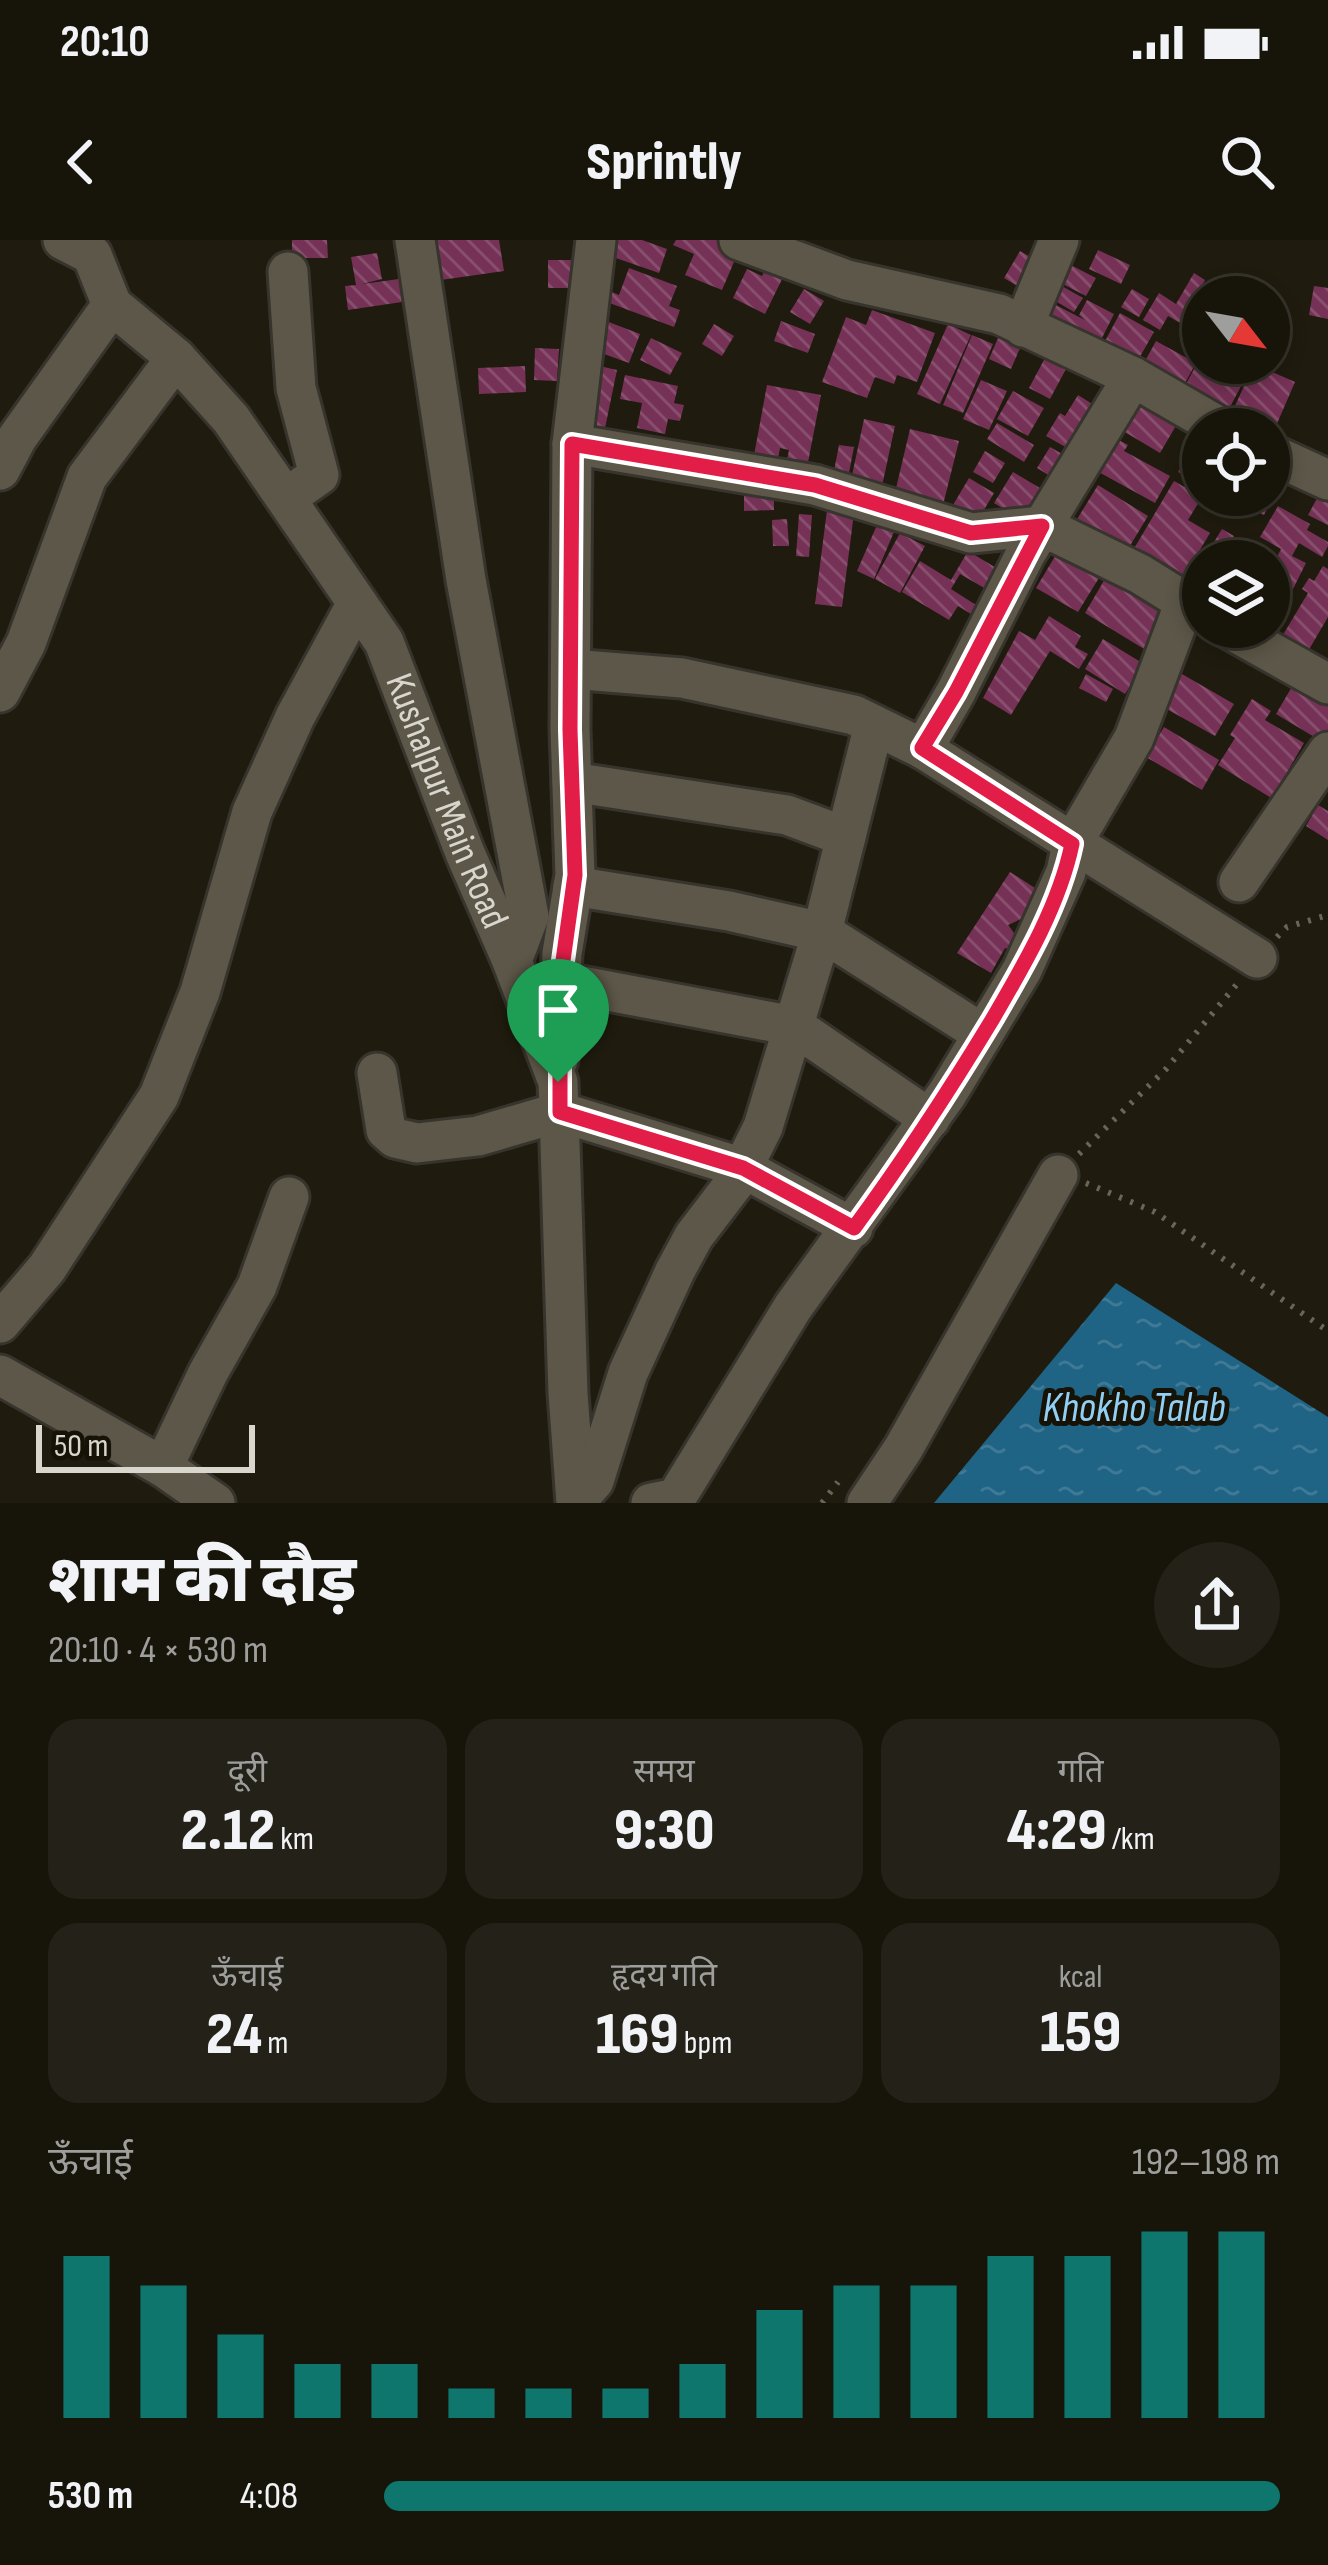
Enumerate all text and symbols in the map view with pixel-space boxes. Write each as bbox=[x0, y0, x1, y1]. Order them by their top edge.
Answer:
text: 20:10 bbox=[60, 15, 150, 70]
icon: back bbox=[48, 129, 114, 195]
icon: search bbox=[1214, 129, 1280, 195]
text: Sprintly bbox=[586, 130, 742, 195]
north arrow bbox=[1182, 276, 1290, 384]
map controls bbox=[1182, 276, 1290, 648]
button: locate bbox=[1182, 408, 1290, 516]
button: layers bbox=[1182, 540, 1290, 648]
street label: Kushalpur Main Road bbox=[375, 667, 518, 935]
pin bbox=[507, 959, 609, 1082]
icon: arrive bbox=[525, 977, 591, 1043]
water label: Khokho Talab bbox=[1043, 1383, 1225, 1434]
scale bar bbox=[36, 1419, 255, 1472]
text: 50 m bbox=[54, 1426, 108, 1466]
text: शाम की दौड़ bbox=[48, 1542, 356, 1621]
button: share bbox=[1154, 1542, 1280, 1668]
text: 20:10 · 4 × 530 m bbox=[48, 1627, 268, 1674]
text: दूरी bbox=[228, 1752, 267, 1792]
text: समय bbox=[633, 1752, 695, 1792]
text: गति bbox=[1058, 1752, 1104, 1792]
text: 2.12 bbox=[181, 1795, 275, 1867]
text: 9:30 bbox=[614, 1795, 714, 1867]
text: 4:29 bbox=[1007, 1795, 1106, 1867]
text: km bbox=[275, 1819, 314, 1859]
text: /km bbox=[1106, 1819, 1155, 1859]
text: ऊँचाई bbox=[212, 1956, 283, 1996]
text: हृदय गति bbox=[611, 1956, 717, 1996]
text: kcal bbox=[1059, 1957, 1103, 1997]
text: 159 bbox=[1040, 1997, 1121, 2069]
text: 24 bbox=[206, 1999, 262, 2071]
text: 169 bbox=[596, 1999, 679, 2071]
text: m bbox=[262, 2023, 289, 2063]
text: bpm bbox=[679, 2023, 732, 2063]
text: ऊँचाई bbox=[48, 2139, 133, 2186]
text: 192–198 m bbox=[1132, 2139, 1280, 2186]
text: 530 m bbox=[48, 2473, 133, 2520]
text: 4:08 bbox=[240, 2473, 298, 2520]

